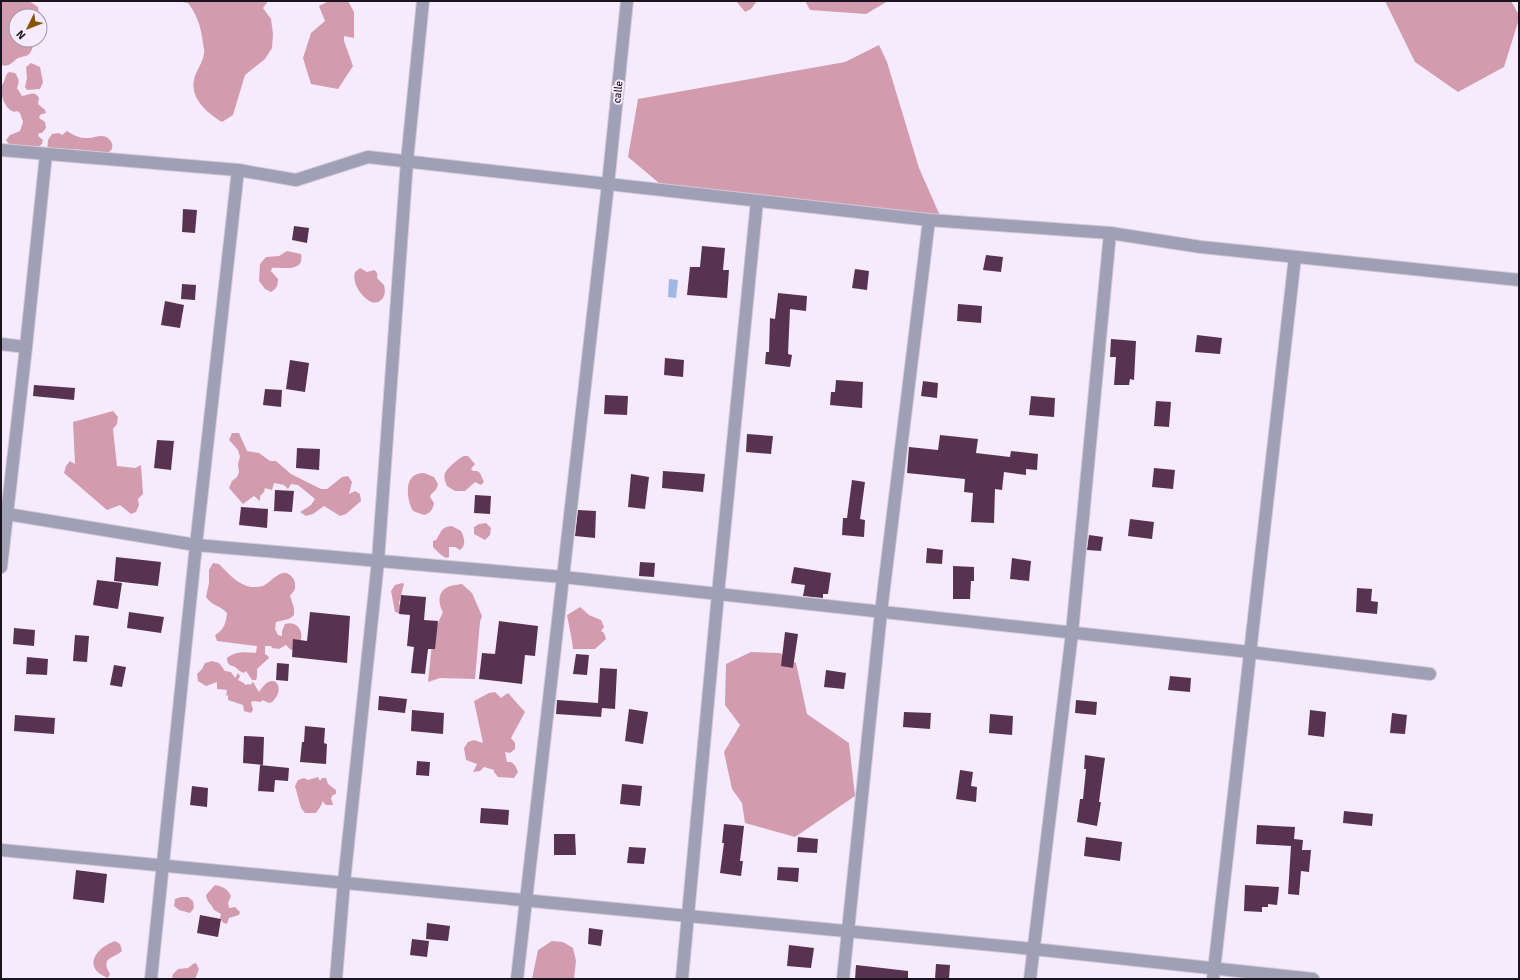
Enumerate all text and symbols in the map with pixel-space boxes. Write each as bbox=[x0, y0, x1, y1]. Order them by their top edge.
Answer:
north arrow bbox=[8, 8, 48, 48]
text: N bbox=[14, 27, 28, 42]
street label: calle bbox=[610, 80, 626, 104]

